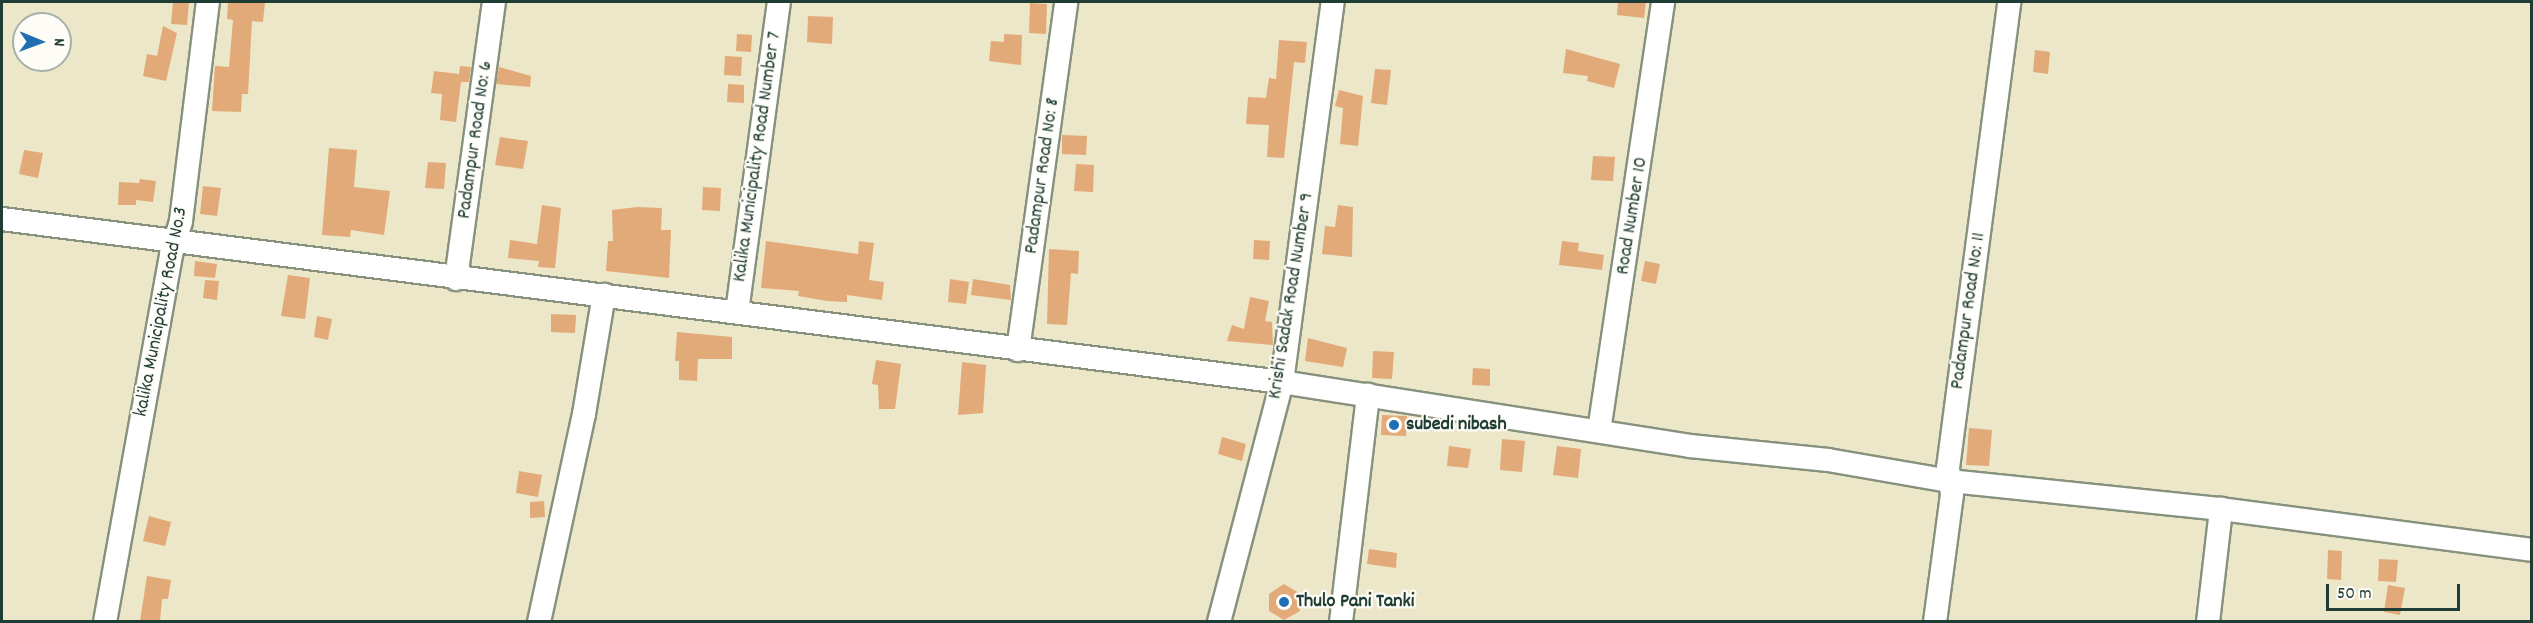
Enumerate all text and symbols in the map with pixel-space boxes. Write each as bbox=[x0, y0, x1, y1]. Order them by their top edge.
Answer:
north arrow bbox=[12, 12, 72, 72]
street label: Kalika Municipality Road Number 7 bbox=[729, 30, 787, 284]
text: N bbox=[47, 38, 70, 46]
street label: Padampur Road No: 6 bbox=[453, 59, 499, 221]
street label: Padampur Road No: 8 bbox=[1020, 96, 1066, 256]
street label: Road Number 10 bbox=[1612, 155, 1654, 277]
street label: Krishi Sadak Road Number 9 bbox=[1264, 191, 1320, 401]
street label: kalika Municipality Road No.3 bbox=[130, 205, 194, 419]
street label: Padampur Road No: 11 bbox=[1946, 231, 1992, 391]
place label: subedi nibash bbox=[1406, 413, 1507, 437]
marker: subedi nibash bbox=[1387, 418, 1401, 432]
scale bar bbox=[2329, 572, 2462, 610]
text: 50 m bbox=[2337, 582, 2372, 607]
place label: Thulo Pani Tanki bbox=[1296, 590, 1414, 614]
marker: Thulo Pani Tanki bbox=[1277, 595, 1291, 609]

